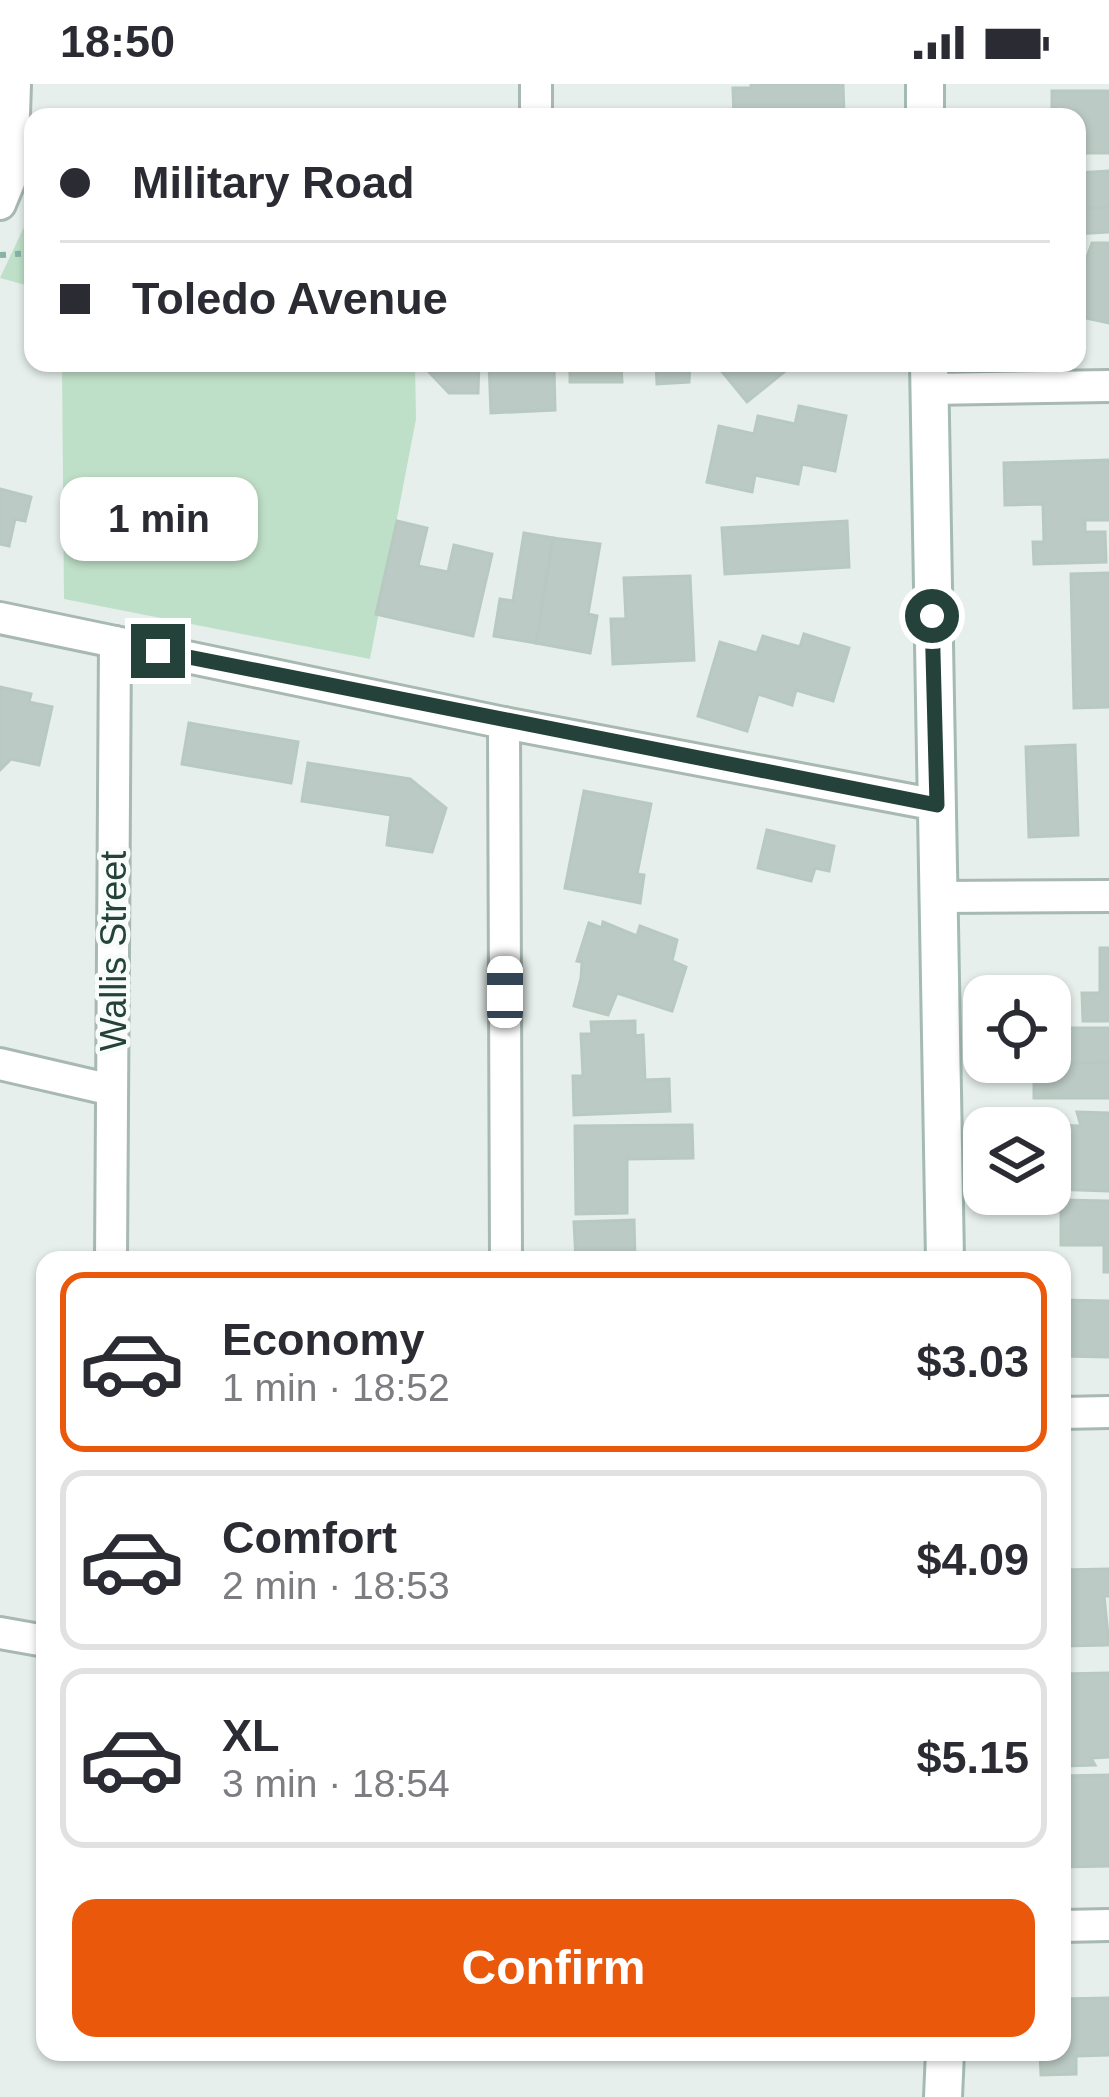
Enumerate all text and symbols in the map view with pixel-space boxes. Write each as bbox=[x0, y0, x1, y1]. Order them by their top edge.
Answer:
text: 18:50 bbox=[60, 16, 175, 67]
text: Military Road bbox=[132, 157, 415, 208]
text: Toledo Avenue bbox=[132, 273, 448, 324]
callout: 1 min bbox=[59, 477, 257, 561]
text: 1 min bbox=[108, 497, 210, 540]
route start bbox=[905, 589, 959, 643]
route end bbox=[131, 624, 185, 678]
street label: Wallis Street bbox=[93, 851, 134, 1051]
car bbox=[487, 956, 523, 1028]
map controls bbox=[963, 975, 1071, 1215]
button: locate bbox=[963, 975, 1071, 1083]
button: layers bbox=[963, 1107, 1071, 1215]
icon: car bbox=[78, 1308, 186, 1416]
text: Economy bbox=[222, 1314, 425, 1365]
text: $3.03 bbox=[916, 1336, 1029, 1387]
text: 1 min · 18:52 bbox=[222, 1366, 450, 1409]
icon: car bbox=[78, 1506, 186, 1614]
text: Comfort bbox=[222, 1512, 397, 1563]
text: $4.09 bbox=[916, 1534, 1029, 1585]
text: 2 min · 18:53 bbox=[222, 1564, 450, 1607]
icon: car bbox=[78, 1704, 186, 1812]
text: XL bbox=[222, 1710, 280, 1761]
text: $5.15 bbox=[916, 1732, 1029, 1783]
text: 3 min · 18:54 bbox=[222, 1762, 450, 1805]
button: Confirm bbox=[72, 1899, 1035, 2037]

